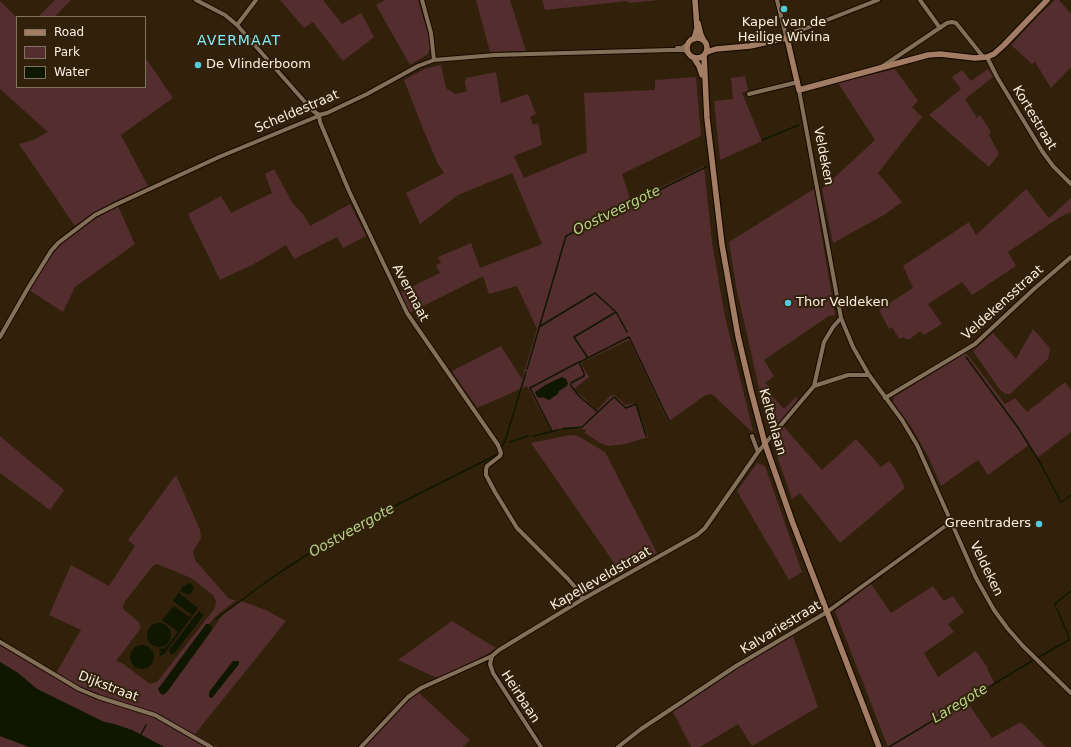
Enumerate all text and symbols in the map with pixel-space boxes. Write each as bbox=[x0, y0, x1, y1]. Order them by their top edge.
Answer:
marker: Kapel van de Heilige Wivina bbox=[779, 4, 789, 14]
place label: Kapel van de Heilige Wivina bbox=[738, 15, 830, 46]
legend bbox=[16, 16, 146, 88]
text: Road bbox=[54, 25, 84, 39]
district label: AVERMAAT bbox=[197, 33, 281, 49]
text: Park bbox=[54, 45, 80, 59]
place label: De Vlinderboom bbox=[206, 57, 311, 73]
marker: De Vlinderboom bbox=[193, 60, 203, 70]
text: Water bbox=[54, 65, 89, 79]
street label: Kortestraat bbox=[1009, 83, 1059, 153]
street label: Scheldestraat bbox=[253, 87, 341, 137]
street label: Veldeken bbox=[810, 126, 836, 186]
water label: Oostveergote bbox=[571, 183, 663, 239]
street label: Avermaat bbox=[388, 262, 432, 324]
street label: Veldekensstraat bbox=[959, 262, 1047, 344]
place label: Thor Veldeken bbox=[796, 295, 889, 311]
marker: Thor Veldeken bbox=[783, 298, 793, 308]
street label: Keltenlaan bbox=[755, 387, 789, 457]
water label: Oostveergote bbox=[306, 501, 398, 561]
place label: Greentraders bbox=[945, 516, 1031, 532]
marker: Greentraders bbox=[1034, 519, 1044, 529]
street label: Veldeken bbox=[966, 539, 1006, 599]
street label: Kapelleveldstraat bbox=[548, 544, 654, 614]
street label: Kalvariestraat bbox=[738, 598, 824, 658]
street label: Dijkstraat bbox=[76, 668, 140, 706]
street label: Heirbaan bbox=[497, 668, 543, 726]
water label: Laregote bbox=[929, 681, 991, 727]

